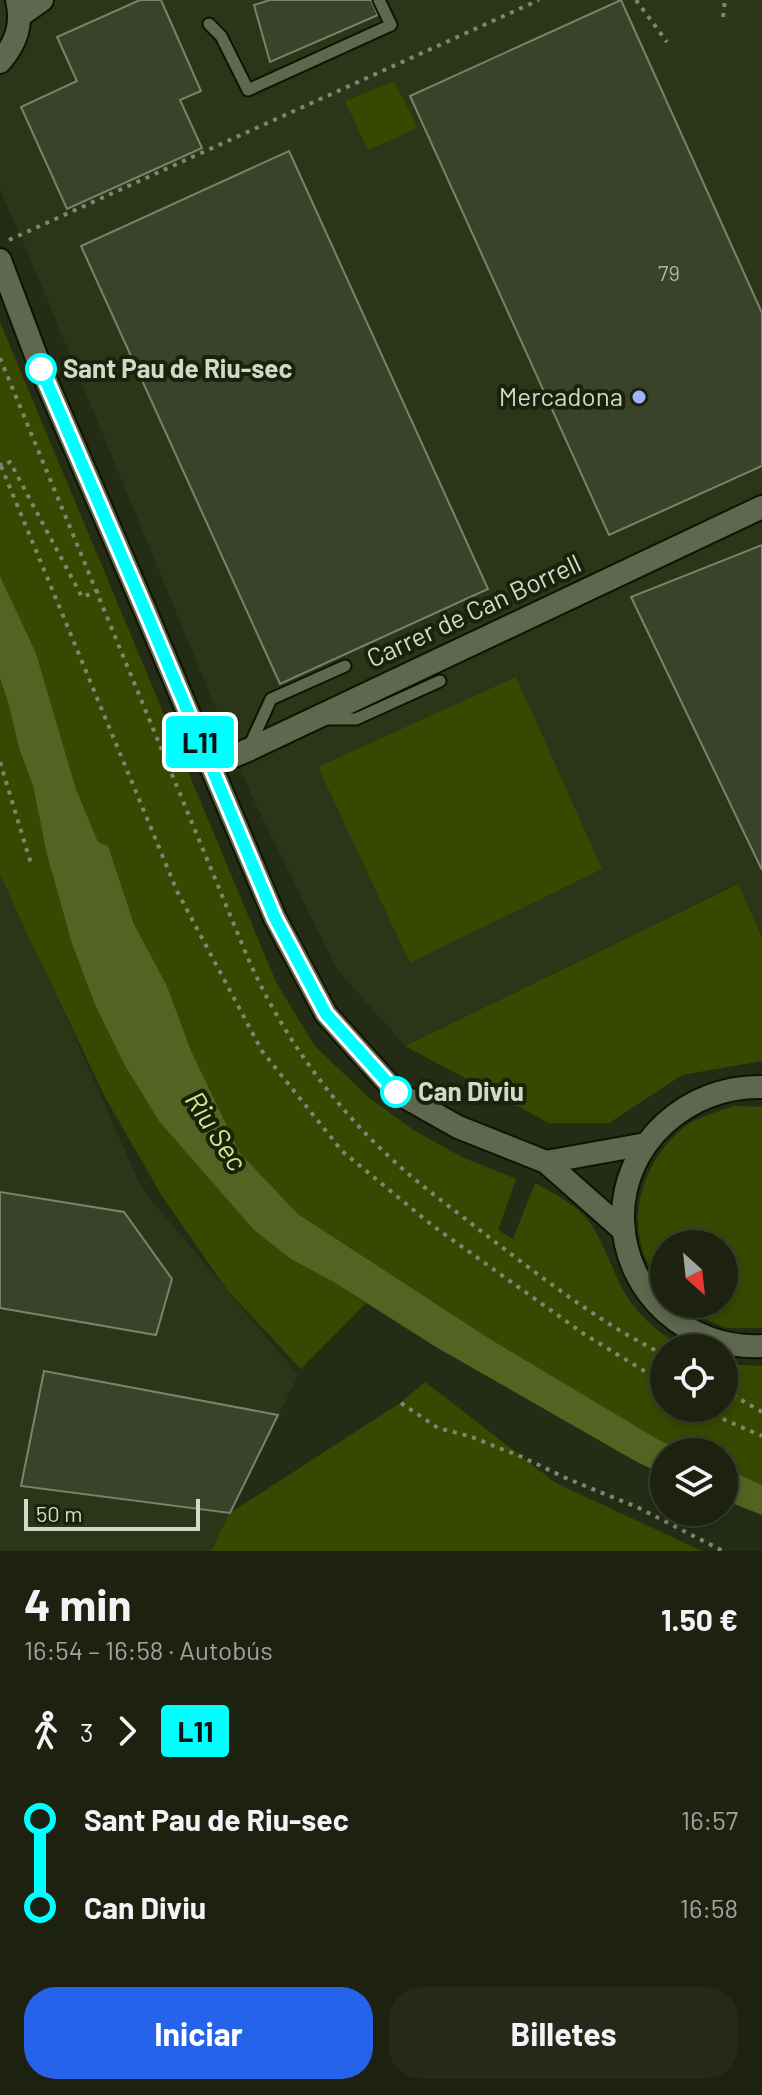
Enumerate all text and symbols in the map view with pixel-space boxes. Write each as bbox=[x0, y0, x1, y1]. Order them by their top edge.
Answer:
house number: 79 bbox=[658, 259, 680, 285]
place label: Sant Pau de Riu-sec bbox=[63, 352, 293, 383]
marker: Sant Pau de Riu-sec bbox=[26, 354, 56, 384]
place label: Mercadona bbox=[499, 380, 623, 411]
marker: Mercadona bbox=[630, 388, 648, 406]
street label: Carrer de Can Borrell bbox=[361, 546, 585, 673]
line badge: L11 bbox=[154, 716, 246, 768]
text: L11 bbox=[182, 725, 218, 759]
place label: Can Diviu bbox=[418, 1075, 524, 1106]
marker: Can Diviu bbox=[381, 1077, 411, 1107]
water label: Riu Sec bbox=[179, 1084, 255, 1177]
north arrow bbox=[650, 1230, 738, 1318]
map controls bbox=[650, 1230, 738, 1526]
button: locate bbox=[650, 1334, 738, 1422]
button: layers bbox=[650, 1438, 738, 1526]
scale bar bbox=[24, 1495, 200, 1531]
text: 50 m bbox=[36, 1500, 82, 1526]
text: 4 min bbox=[24, 1577, 131, 1630]
text: 1.50 € bbox=[661, 1601, 738, 1637]
text: 16:54 – 16:58 · Autobús bbox=[24, 1634, 273, 1665]
icon: walk bbox=[24, 1709, 68, 1753]
icon: forward bbox=[105, 1709, 149, 1753]
text: L11 bbox=[177, 1714, 213, 1748]
text: 3 bbox=[80, 1716, 93, 1747]
text: Sant Pau de Riu-sec bbox=[84, 1801, 349, 1837]
text: 16:57 bbox=[681, 1804, 738, 1835]
text: Can Diviu bbox=[84, 1889, 206, 1925]
text: 16:58 bbox=[680, 1892, 738, 1923]
button: Iniciar bbox=[24, 1987, 373, 2079]
button: Billetes bbox=[389, 1987, 738, 2079]

